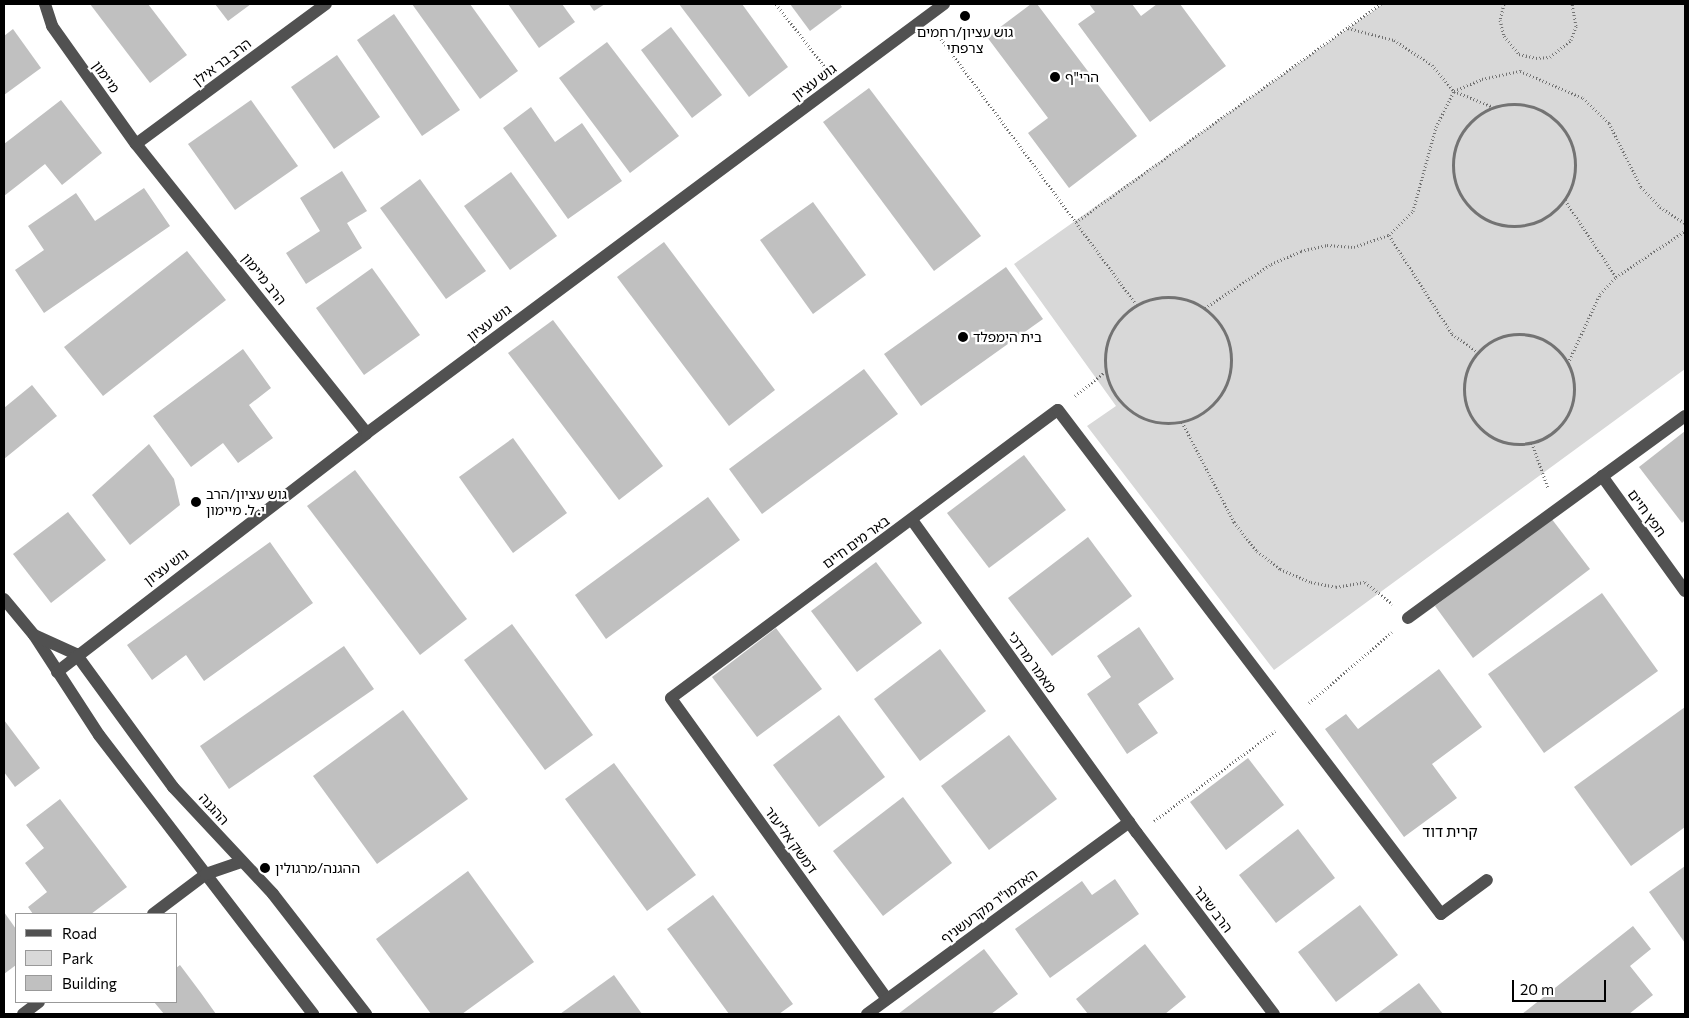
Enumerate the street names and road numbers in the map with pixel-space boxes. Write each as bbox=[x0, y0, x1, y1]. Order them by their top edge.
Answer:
street label: הרב בר אילן bbox=[190, 35, 254, 89]
street label: מיימון bbox=[89, 58, 123, 96]
street label: גוש עציון bbox=[789, 60, 839, 104]
street label: הרב מיימון bbox=[238, 250, 290, 308]
street label: גוש עציון bbox=[464, 301, 514, 345]
street label: חפץ חיים bbox=[1624, 486, 1670, 540]
street label: באר מים חיים bbox=[819, 512, 893, 572]
street label: גוש עציון bbox=[141, 545, 191, 589]
street label: מאמר מרדכי bbox=[1004, 628, 1060, 696]
street label: ההגנה bbox=[195, 790, 233, 828]
street label: דמשק אליעזר bbox=[761, 803, 821, 877]
street label: האדמו"ר מקרעשניף bbox=[937, 865, 1041, 947]
street label: הרב שיבר bbox=[1190, 882, 1236, 936]

